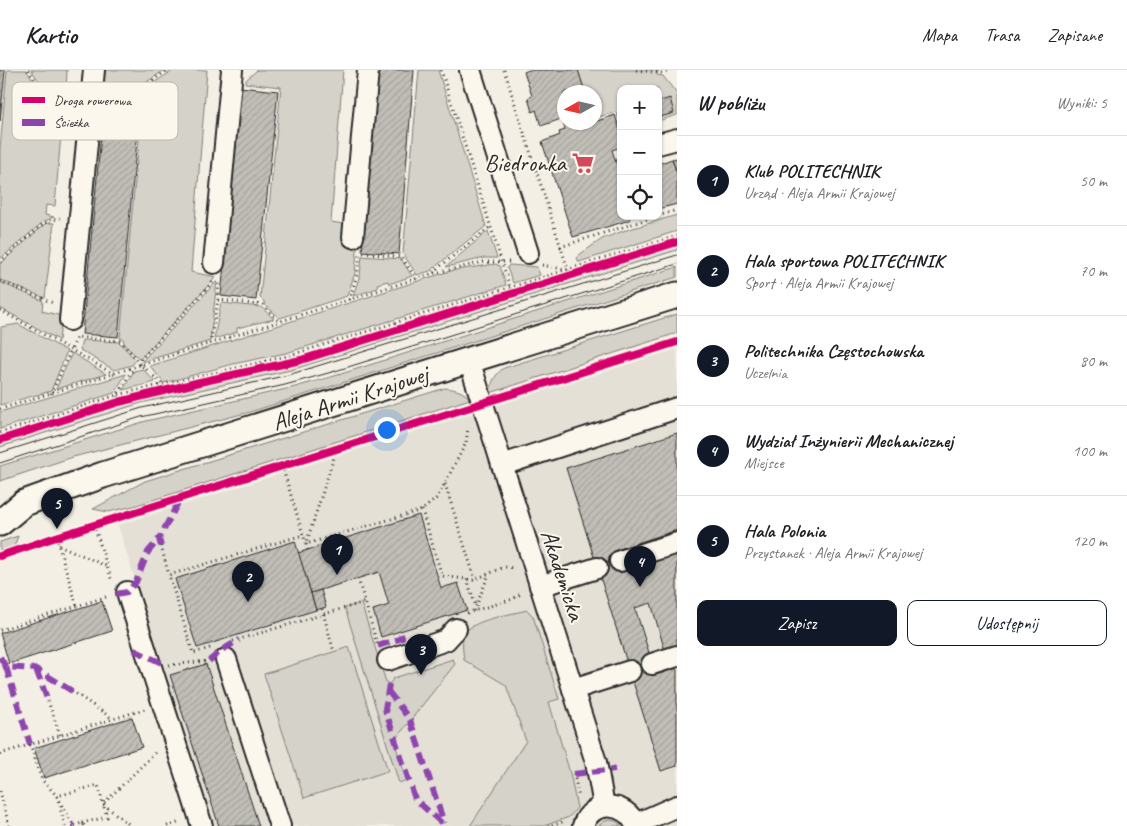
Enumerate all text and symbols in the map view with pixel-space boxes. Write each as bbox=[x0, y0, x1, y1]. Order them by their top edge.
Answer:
text: Kartio bbox=[25, 20, 77, 50]
text: Mapa bbox=[922, 24, 957, 46]
text: Trasa bbox=[985, 24, 1019, 46]
text: Zapisane bbox=[1047, 24, 1102, 46]
legend bbox=[12, 82, 178, 140]
north arrow bbox=[557, 85, 602, 130]
map controls bbox=[617, 85, 662, 220]
button: + bbox=[617, 85, 662, 130]
text: W pobliżu bbox=[697, 90, 764, 116]
text: Droga rowerowa bbox=[54, 92, 132, 109]
text: Wyniki: 5 bbox=[1056, 93, 1107, 113]
text: Ścieżka bbox=[54, 114, 89, 131]
button: − bbox=[617, 130, 662, 175]
place label: Biedronka bbox=[484, 148, 568, 178]
supermarket icon: Biedronka bbox=[570, 150, 596, 176]
text: Klub POLITECHNIK bbox=[744, 159, 880, 183]
text: 1 bbox=[709, 171, 717, 191]
text: 50 m bbox=[1080, 171, 1107, 191]
button: locate bbox=[617, 175, 662, 220]
text: Urząd · Aleja Armii Krajowej bbox=[744, 183, 895, 203]
text: Hala sportowa POLITECHNIK bbox=[744, 249, 943, 273]
text: 2 bbox=[709, 261, 717, 281]
text: 70 m bbox=[1080, 261, 1107, 281]
text: Sport · Aleja Armii Krajowej bbox=[744, 273, 893, 293]
text: Politechnika Częstochowska bbox=[744, 339, 923, 363]
text: 3 bbox=[709, 351, 717, 371]
text: 80 m bbox=[1080, 351, 1107, 371]
street label: Aleja Armii Krajowej bbox=[268, 358, 435, 437]
text: Uczelnia bbox=[744, 363, 787, 383]
your location bbox=[374, 417, 400, 443]
text: Wydział Inżynierii Mechanicznej bbox=[744, 429, 953, 453]
text: 4 bbox=[709, 441, 717, 461]
text: 100 m bbox=[1073, 441, 1107, 461]
text: Miejsce bbox=[744, 453, 784, 473]
pin: 5 bbox=[41, 488, 73, 529]
text: Hala Polonia bbox=[744, 519, 825, 543]
street label: Akademicka bbox=[534, 526, 592, 626]
text: 5 bbox=[710, 531, 716, 551]
text: 120 m bbox=[1073, 531, 1107, 551]
pin: 1 bbox=[321, 534, 353, 575]
text: Przystanek · Aleja Armii Krajowej bbox=[744, 543, 922, 563]
pin: 4 bbox=[624, 546, 656, 587]
pin: 2 bbox=[232, 561, 264, 602]
button: Zapisz bbox=[697, 600, 897, 646]
button: Udostępnij bbox=[907, 600, 1107, 646]
pin: 3 bbox=[405, 634, 437, 675]

